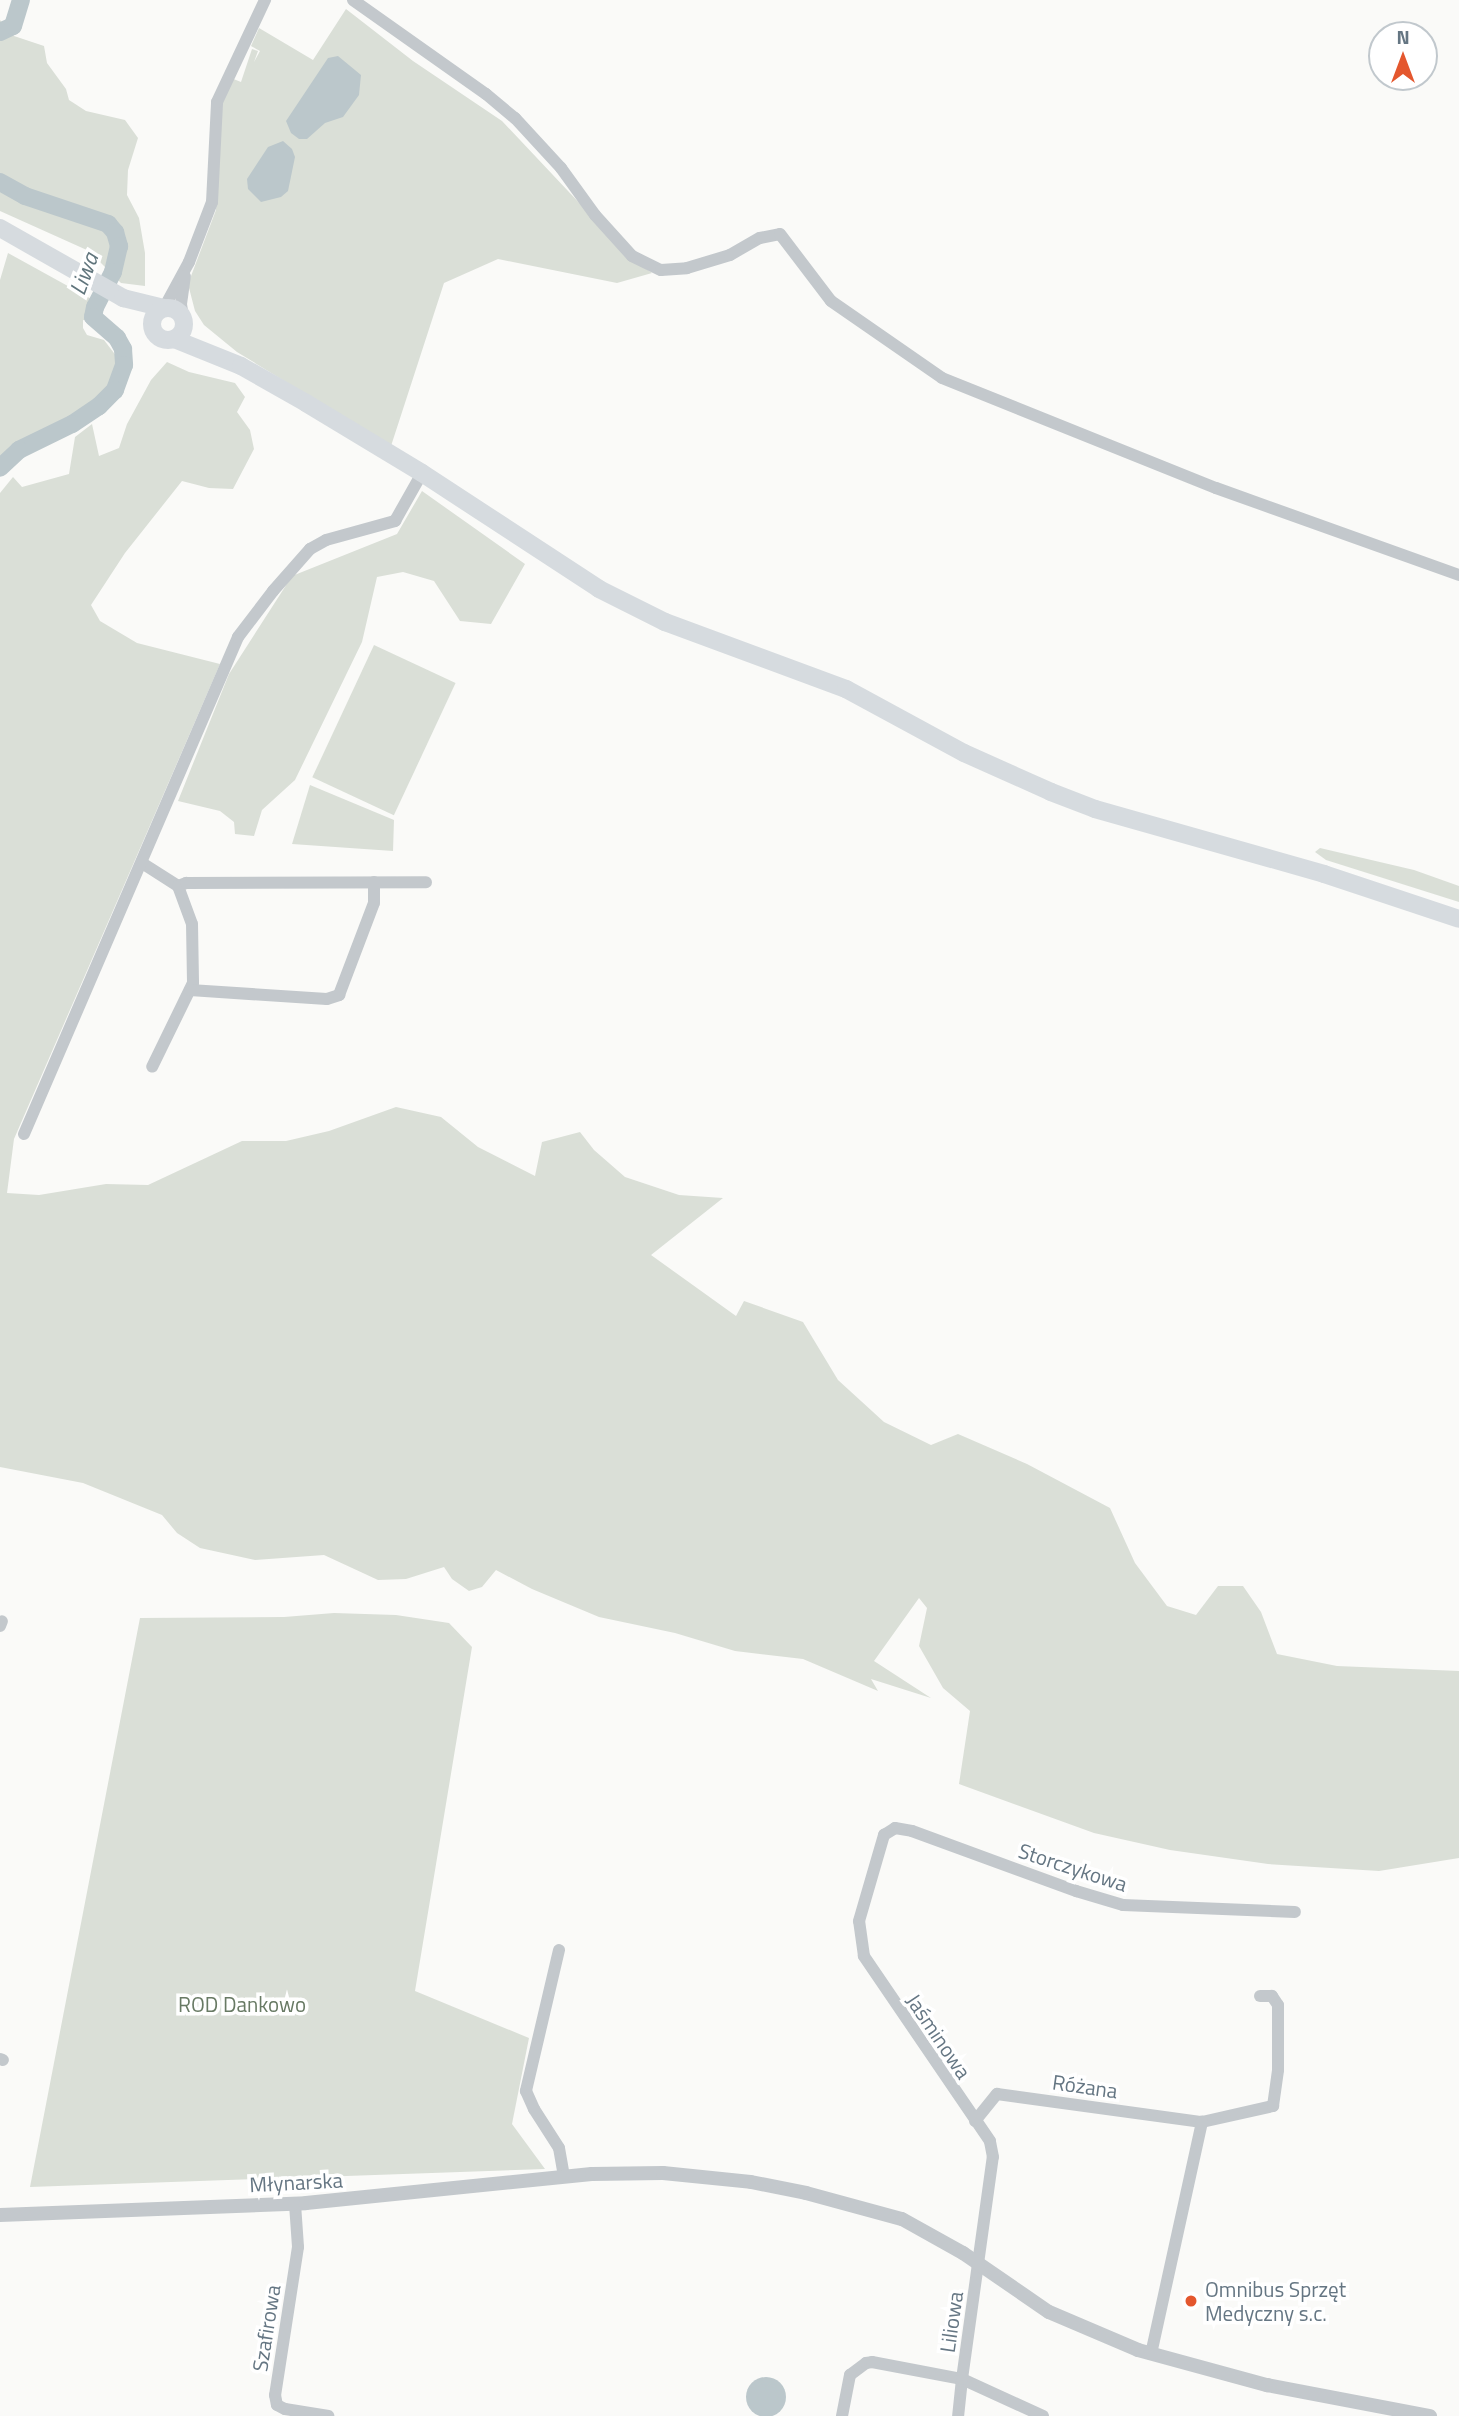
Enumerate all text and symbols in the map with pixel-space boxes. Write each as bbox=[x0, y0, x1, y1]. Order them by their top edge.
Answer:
north arrow bbox=[1368, 21, 1438, 91]
text: N bbox=[1396, 22, 1410, 51]
water label: Liwa bbox=[64, 249, 104, 299]
street label: Storczykowa bbox=[1015, 1838, 1131, 1896]
street label: Jaśminowa bbox=[901, 1989, 977, 2083]
park label: ROD Dankowo bbox=[178, 1991, 306, 2017]
street label: Różana bbox=[1051, 2069, 1119, 2103]
street label: Młynarska bbox=[249, 2167, 343, 2197]
place label: Omnibus Sprzęt Medyczny s.c. bbox=[1205, 2276, 1346, 2326]
street label: Szafirowa bbox=[247, 2283, 285, 2373]
street label: Liliowa bbox=[934, 2290, 968, 2354]
marker: Omnibus Sprzęt Medyczny s.c. bbox=[1183, 2293, 1199, 2309]

